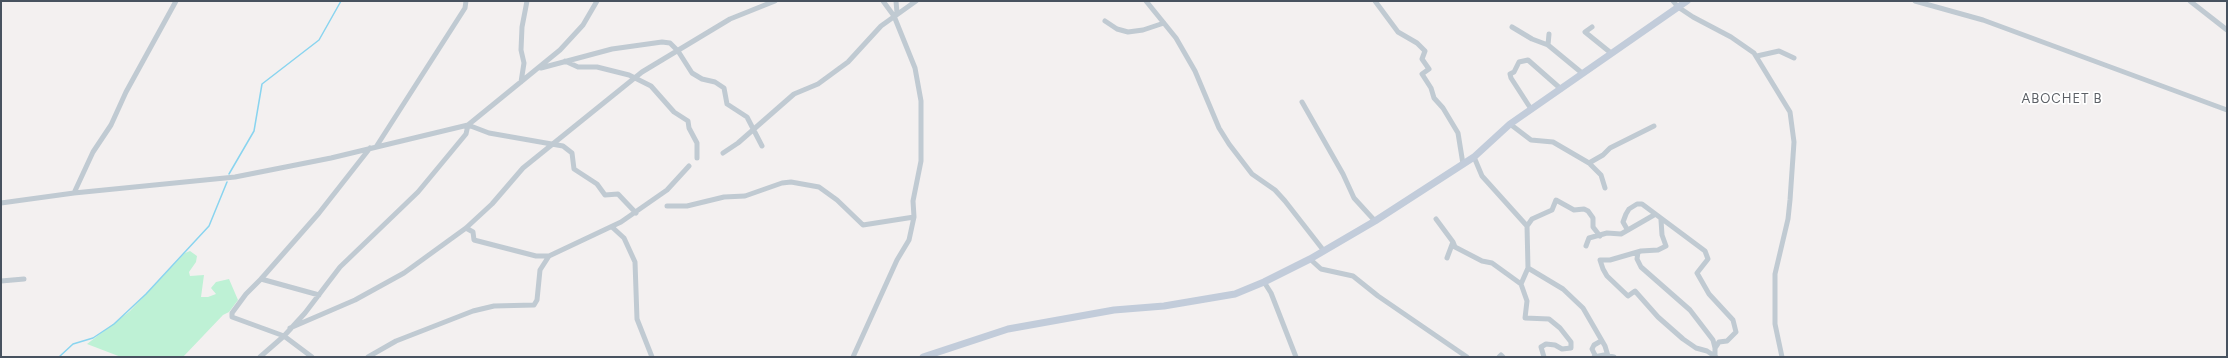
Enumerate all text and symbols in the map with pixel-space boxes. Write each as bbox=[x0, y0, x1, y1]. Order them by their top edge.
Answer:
district label: ABOCHET B bbox=[2022, 91, 2102, 107]

